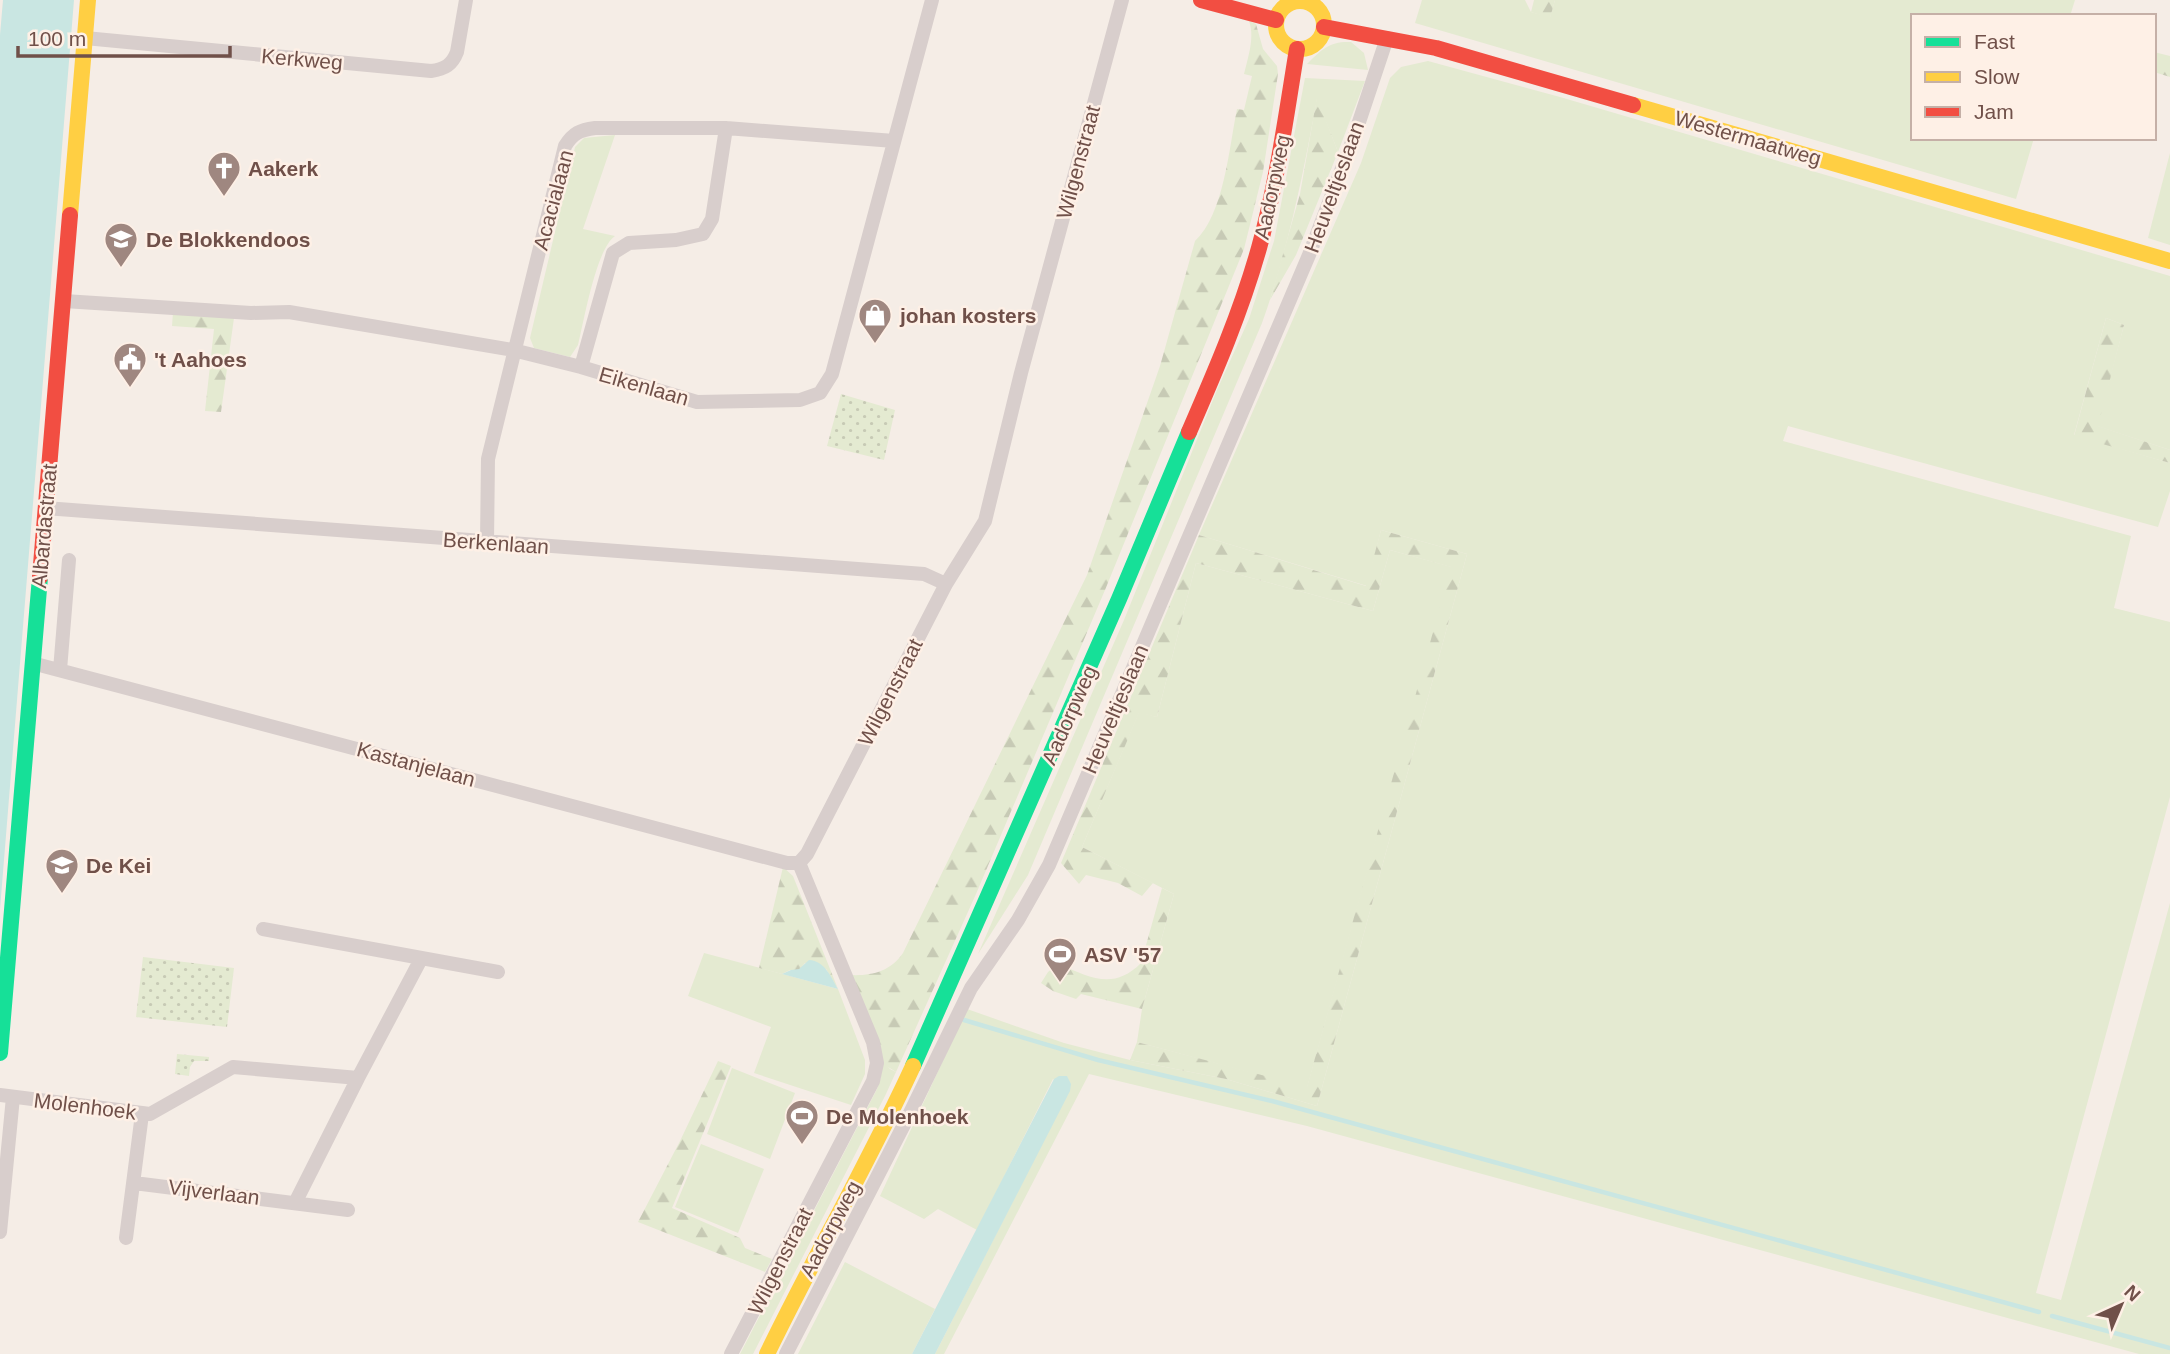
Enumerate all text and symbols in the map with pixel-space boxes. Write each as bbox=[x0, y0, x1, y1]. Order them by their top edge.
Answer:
scale bar bbox=[18, 14, 229, 58]
legend bbox=[1911, 14, 2156, 140]
text: 100 m bbox=[28, 27, 86, 50]
text: Fast bbox=[1974, 30, 2015, 53]
street label: Kerkweg bbox=[260, 44, 344, 74]
text: Slow bbox=[1974, 65, 2020, 88]
text: Jam bbox=[1974, 100, 2014, 123]
street label: Wilgenstraat bbox=[1052, 103, 1104, 221]
street label: Westermaatweg bbox=[1672, 106, 1824, 170]
street label: Heuveltjeslaan bbox=[1300, 118, 1368, 256]
street label: Aadorpweg bbox=[1250, 133, 1294, 241]
street label: Acacialaan bbox=[529, 147, 577, 253]
church icon: Aakerk bbox=[205, 149, 243, 198]
place label: Aakerk bbox=[248, 157, 318, 180]
school or university icon: De Blokkendoos bbox=[102, 220, 140, 269]
place label: De Blokkendoos bbox=[146, 228, 311, 251]
shop icon: johan kosters bbox=[856, 296, 894, 345]
place label: johan kosters bbox=[899, 304, 1037, 327]
public building icon: 't Aahoes bbox=[111, 340, 149, 389]
place label: 't Aahoes bbox=[154, 348, 247, 371]
street label: Eikenlaan bbox=[596, 362, 692, 410]
street label: Albardastraat bbox=[27, 463, 61, 589]
street label: Berkenlaan bbox=[442, 528, 550, 558]
street label: Wilgenstraat bbox=[853, 635, 927, 749]
street label: Heuveltjeslaan bbox=[1077, 641, 1153, 777]
street label: Aadorpweg bbox=[1037, 662, 1101, 768]
street label: Kastanjelaan bbox=[354, 737, 478, 791]
school or university icon: De Kei bbox=[43, 846, 81, 895]
place label: De Kei bbox=[86, 854, 151, 877]
sports icon: ASV '57 bbox=[1041, 935, 1079, 984]
place label: ASV '57 bbox=[1084, 943, 1161, 966]
street label: Molenhoek bbox=[33, 1088, 138, 1124]
sports icon: De Molenhoek bbox=[783, 1097, 821, 1146]
place label: De Molenhoek bbox=[826, 1105, 969, 1128]
street label: Vijverlaan bbox=[167, 1175, 261, 1209]
street label: Aadorpweg bbox=[795, 1177, 865, 1281]
street label: Wilgenstraat bbox=[743, 1204, 817, 1318]
north arrow bbox=[2086, 1270, 2156, 1340]
text: N bbox=[2120, 1281, 2145, 1305]

